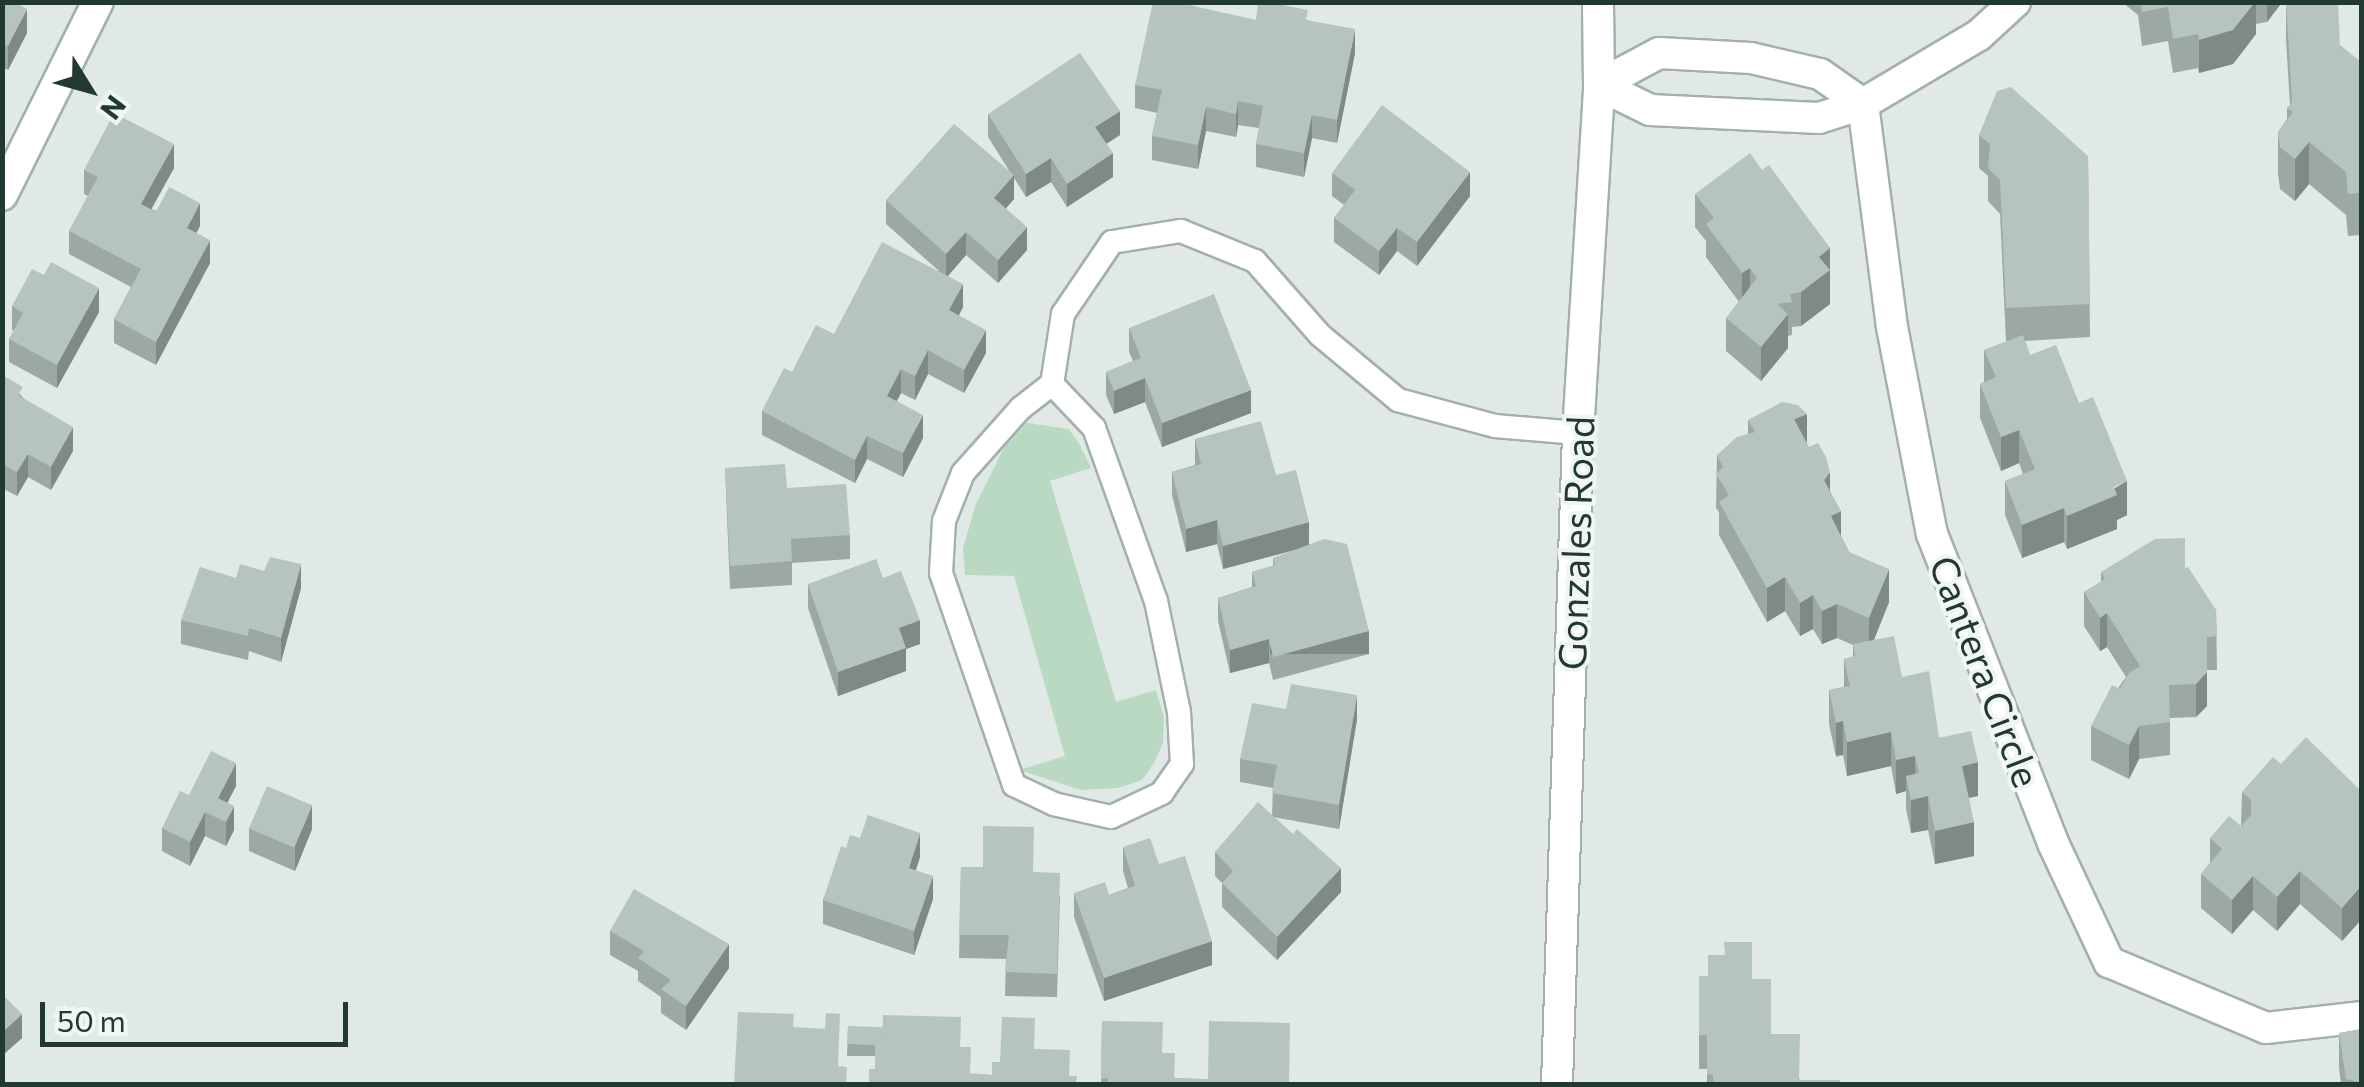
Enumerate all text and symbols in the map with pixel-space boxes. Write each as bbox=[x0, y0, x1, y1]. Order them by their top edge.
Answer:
north arrow bbox=[40, 40, 140, 140]
text: N bbox=[94, 89, 134, 127]
street label: Gonzales Road bbox=[1548, 415, 1602, 671]
street label: Cantera Circle bbox=[1921, 549, 2051, 793]
scale bar bbox=[45, 982, 352, 1044]
text: 50 m bbox=[57, 1001, 126, 1038]

